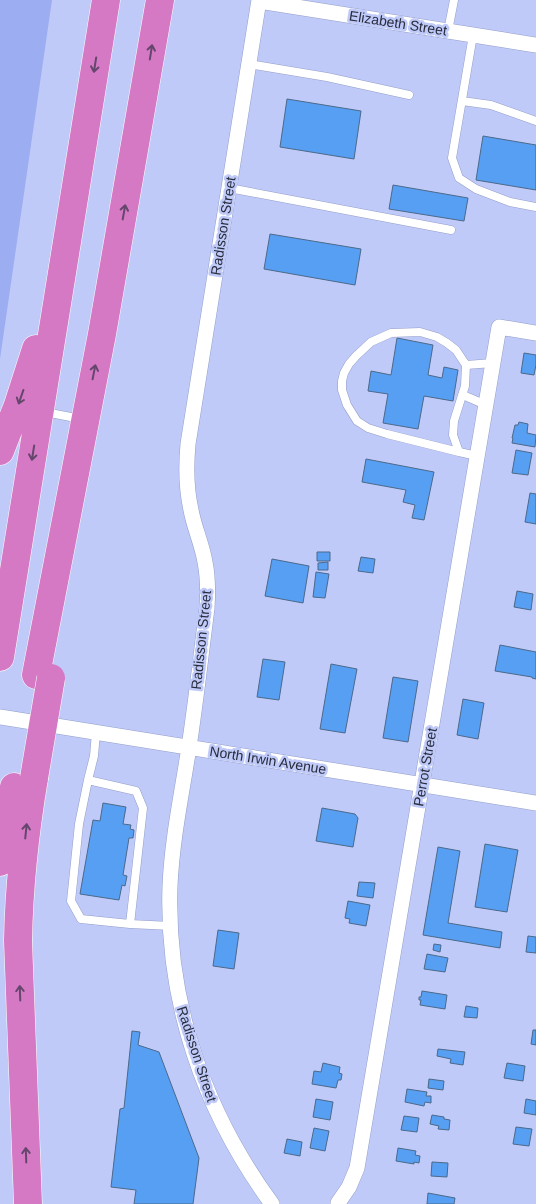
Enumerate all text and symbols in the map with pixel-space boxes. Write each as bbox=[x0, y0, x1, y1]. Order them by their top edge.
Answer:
street label: Elizabeth Street bbox=[348, 7, 448, 39]
one-way arrow bbox=[147, 44, 157, 60]
one-way arrow bbox=[90, 57, 100, 73]
street label: Radisson Street bbox=[207, 175, 239, 276]
one-way arrow bbox=[119, 205, 129, 221]
one-way arrow bbox=[90, 364, 100, 380]
one-way arrow bbox=[16, 388, 25, 404]
one-way arrow bbox=[28, 445, 38, 461]
street label: Radisson Street bbox=[188, 590, 214, 690]
street label: Perrot Street bbox=[410, 726, 440, 807]
street label: North Irwin Avenue bbox=[208, 743, 328, 777]
one-way arrow bbox=[21, 823, 31, 839]
one-way arrow bbox=[15, 985, 25, 1002]
street label: Radisson Street bbox=[174, 1004, 220, 1104]
one-way arrow bbox=[21, 1148, 31, 1164]

